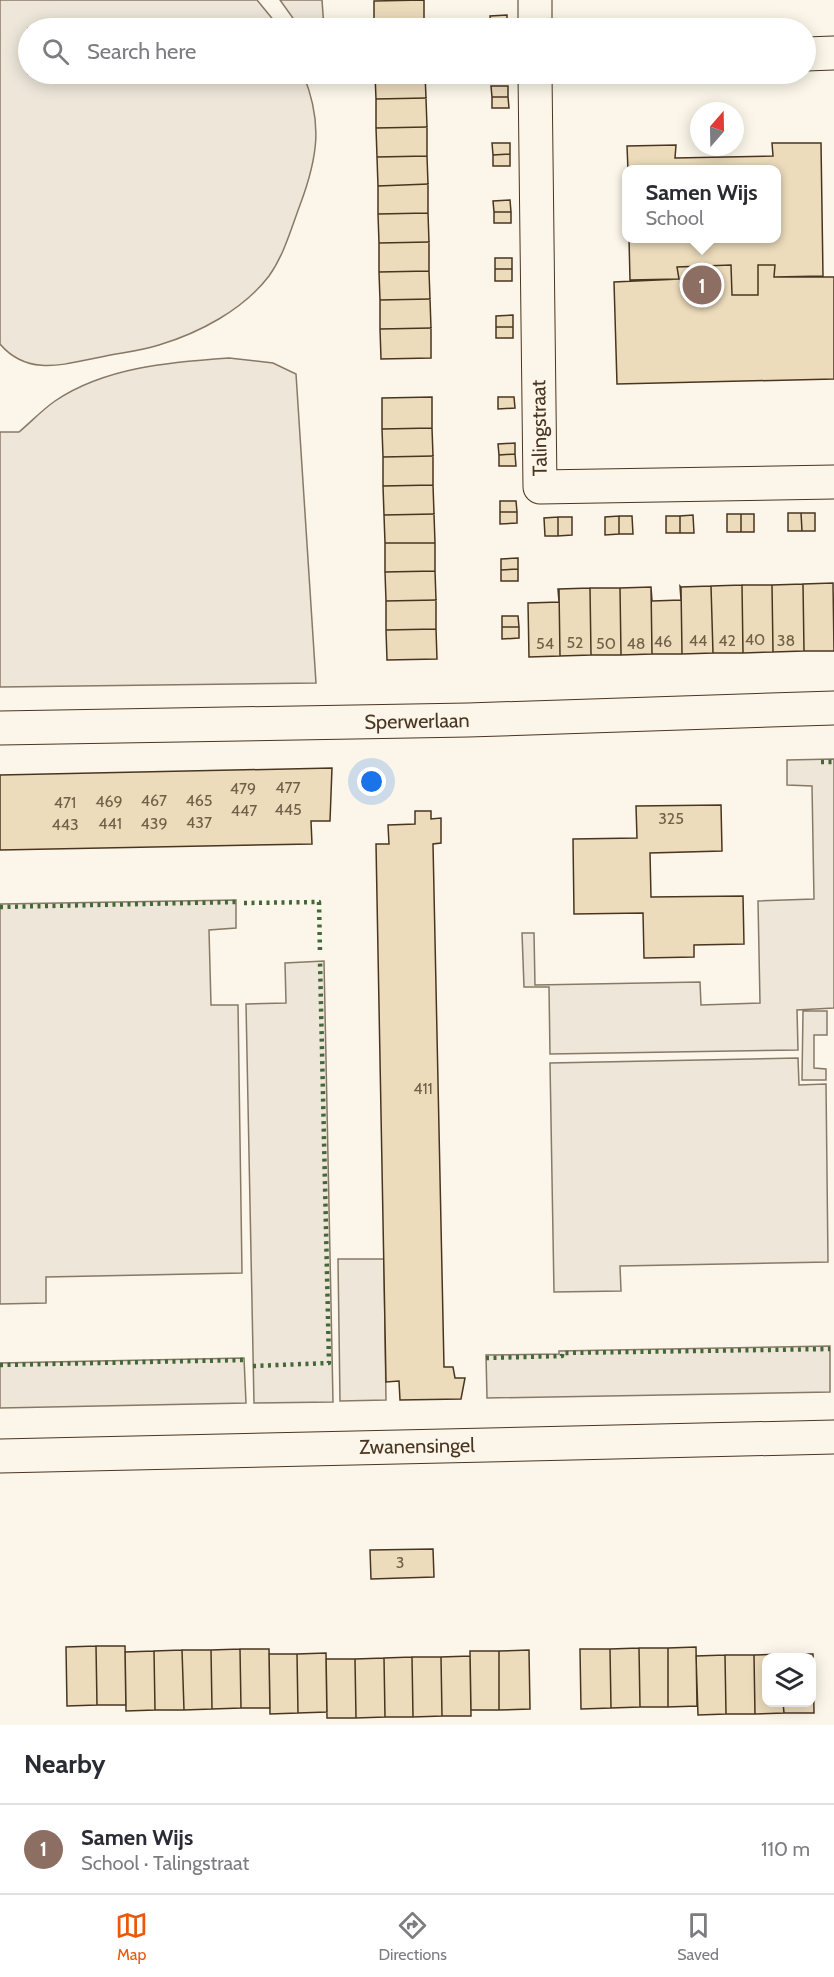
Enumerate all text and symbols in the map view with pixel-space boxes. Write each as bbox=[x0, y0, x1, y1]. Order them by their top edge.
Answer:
search box bbox=[18, 18, 816, 84]
icon: search bbox=[39, 35, 72, 68]
text: Search here bbox=[87, 38, 196, 65]
north arrow bbox=[690, 102, 744, 156]
popup bbox=[622, 165, 781, 243]
text: Samen Wijs bbox=[645, 179, 758, 206]
text: School bbox=[645, 206, 704, 230]
pin: 1 bbox=[682, 262, 722, 308]
street label: Talingstraat bbox=[526, 380, 552, 476]
house number: 40 bbox=[745, 630, 765, 649]
house number: 44 bbox=[689, 631, 707, 650]
house number: 42 bbox=[718, 631, 736, 650]
house number: 38 bbox=[777, 631, 795, 650]
house number: 46 bbox=[654, 632, 672, 651]
house number: 52 bbox=[566, 633, 584, 652]
house number: 54 bbox=[536, 634, 554, 653]
house number: 50 bbox=[596, 634, 616, 653]
house number: 48 bbox=[627, 634, 645, 653]
street label: Sperwerlaan bbox=[364, 708, 470, 734]
your location bbox=[357, 767, 386, 796]
house number: 477 bbox=[275, 778, 301, 797]
house number: 479 bbox=[230, 779, 256, 798]
house number: 467 bbox=[141, 791, 167, 810]
house number: 465 bbox=[186, 791, 213, 810]
house number: 469 bbox=[95, 792, 123, 811]
house number: 471 bbox=[54, 793, 76, 812]
house number: 445 bbox=[274, 800, 302, 819]
house number: 447 bbox=[231, 801, 257, 820]
house number: 325 bbox=[658, 809, 684, 828]
house number: 437 bbox=[186, 813, 212, 832]
house number: 441 bbox=[98, 814, 122, 833]
house number: 439 bbox=[141, 814, 168, 833]
house number: 443 bbox=[51, 815, 79, 834]
house number: 411 bbox=[413, 1079, 433, 1098]
street label: Zwanensingel bbox=[359, 1433, 475, 1459]
house number: 3 bbox=[396, 1553, 404, 1572]
map controls bbox=[762, 1653, 816, 1707]
button: layers bbox=[762, 1653, 816, 1707]
text: Nearby bbox=[24, 1748, 105, 1780]
text: Samen Wijs bbox=[81, 1824, 193, 1851]
text: 1 bbox=[40, 1837, 47, 1861]
text: 110 m bbox=[761, 1837, 810, 1861]
text: School · Talingstraat bbox=[81, 1851, 249, 1875]
tab: Map bbox=[115, 1909, 148, 1964]
tab: Directions bbox=[379, 1909, 447, 1964]
tab: Saved bbox=[677, 1909, 719, 1964]

